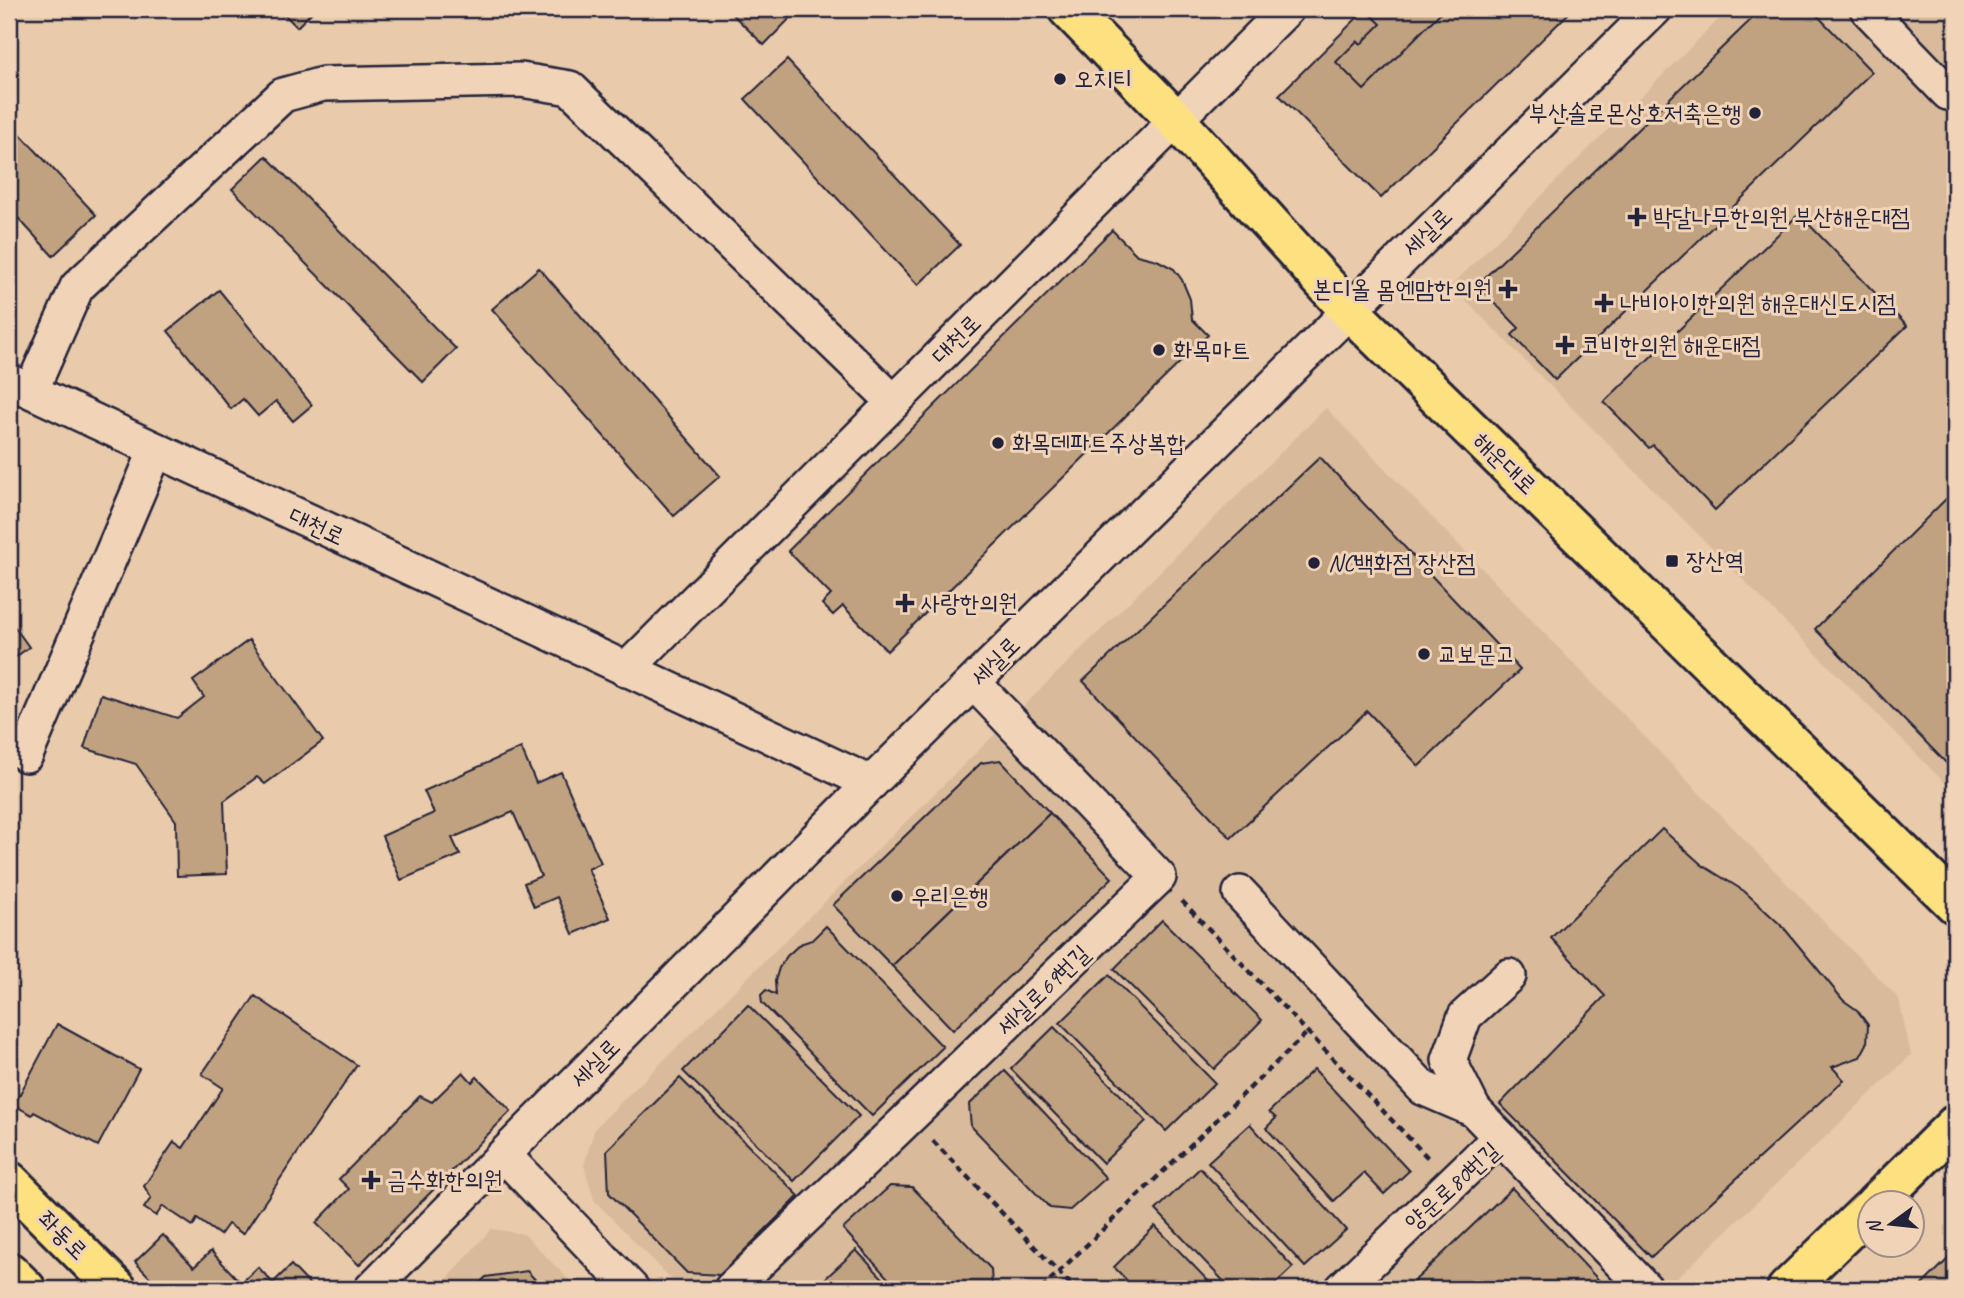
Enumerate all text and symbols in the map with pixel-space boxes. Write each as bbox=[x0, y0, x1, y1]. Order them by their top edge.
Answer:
place label: 오지티 bbox=[1074, 64, 1132, 94]
marker: 오지티 bbox=[1052, 71, 1068, 87]
place label: 부산솔로몬상호저축은행 bbox=[1529, 98, 1741, 128]
marker: 부산솔로몬상호저축은행 bbox=[1747, 105, 1763, 121]
street label: 세실로 bbox=[1396, 201, 1458, 263]
place label: 박달나무한의원 부산해운대점 bbox=[1653, 202, 1910, 232]
marker: 박달나무한의원 부산해운대점 bbox=[1627, 207, 1647, 227]
place label: 본디올 몸엔맘한의원 bbox=[1312, 274, 1492, 304]
marker: 본디올 몸엔맘한의원 bbox=[1498, 279, 1518, 299]
place label: 나비아이한의원 해운대신도시점 bbox=[1620, 288, 1896, 318]
marker: 나비아이한의원 해운대신도시점 bbox=[1594, 293, 1614, 313]
street label: 대천로 bbox=[925, 308, 987, 370]
place label: 코비한의원 해운대점 bbox=[1581, 330, 1761, 360]
place label: 화목마트 bbox=[1173, 335, 1250, 365]
marker: 코비한의원 해운대점 bbox=[1555, 335, 1575, 355]
marker: 화목마트 bbox=[1151, 342, 1167, 358]
street label: 해운대로 bbox=[1467, 425, 1543, 501]
place label: 화목데파트주상복합 bbox=[1012, 428, 1186, 458]
marker: 화목데파트주상복합 bbox=[990, 435, 1006, 451]
street label: 대천로 bbox=[284, 500, 350, 552]
place label: 장산역 bbox=[1686, 546, 1744, 576]
place label: NC백화점 장산점 bbox=[1328, 548, 1476, 578]
marker: 장산역 bbox=[1664, 553, 1680, 569]
marker: NC백화점 장산점 bbox=[1306, 555, 1322, 571]
place label: 사랑한의원 bbox=[921, 588, 1018, 618]
marker: 사랑한의원 bbox=[895, 593, 915, 613]
street label: 세실로 bbox=[964, 630, 1026, 692]
place label: 교보문고 bbox=[1438, 639, 1515, 669]
marker: 교보문고 bbox=[1416, 646, 1432, 662]
place label: 우리은행 bbox=[911, 881, 988, 911]
marker: 우리은행 bbox=[889, 888, 905, 904]
street label: 세실로69번길 bbox=[990, 938, 1096, 1042]
street label: 세실로 bbox=[564, 1032, 626, 1094]
street label: 양운로80번길 bbox=[1398, 1135, 1506, 1237]
place label: 금수화한의원 bbox=[387, 1165, 503, 1195]
marker: 금수화한의원 bbox=[361, 1170, 381, 1190]
north arrow bbox=[1856, 1190, 1926, 1260]
street label: 좌동로 bbox=[32, 1204, 94, 1266]
text: N bbox=[1862, 1216, 1889, 1237]

